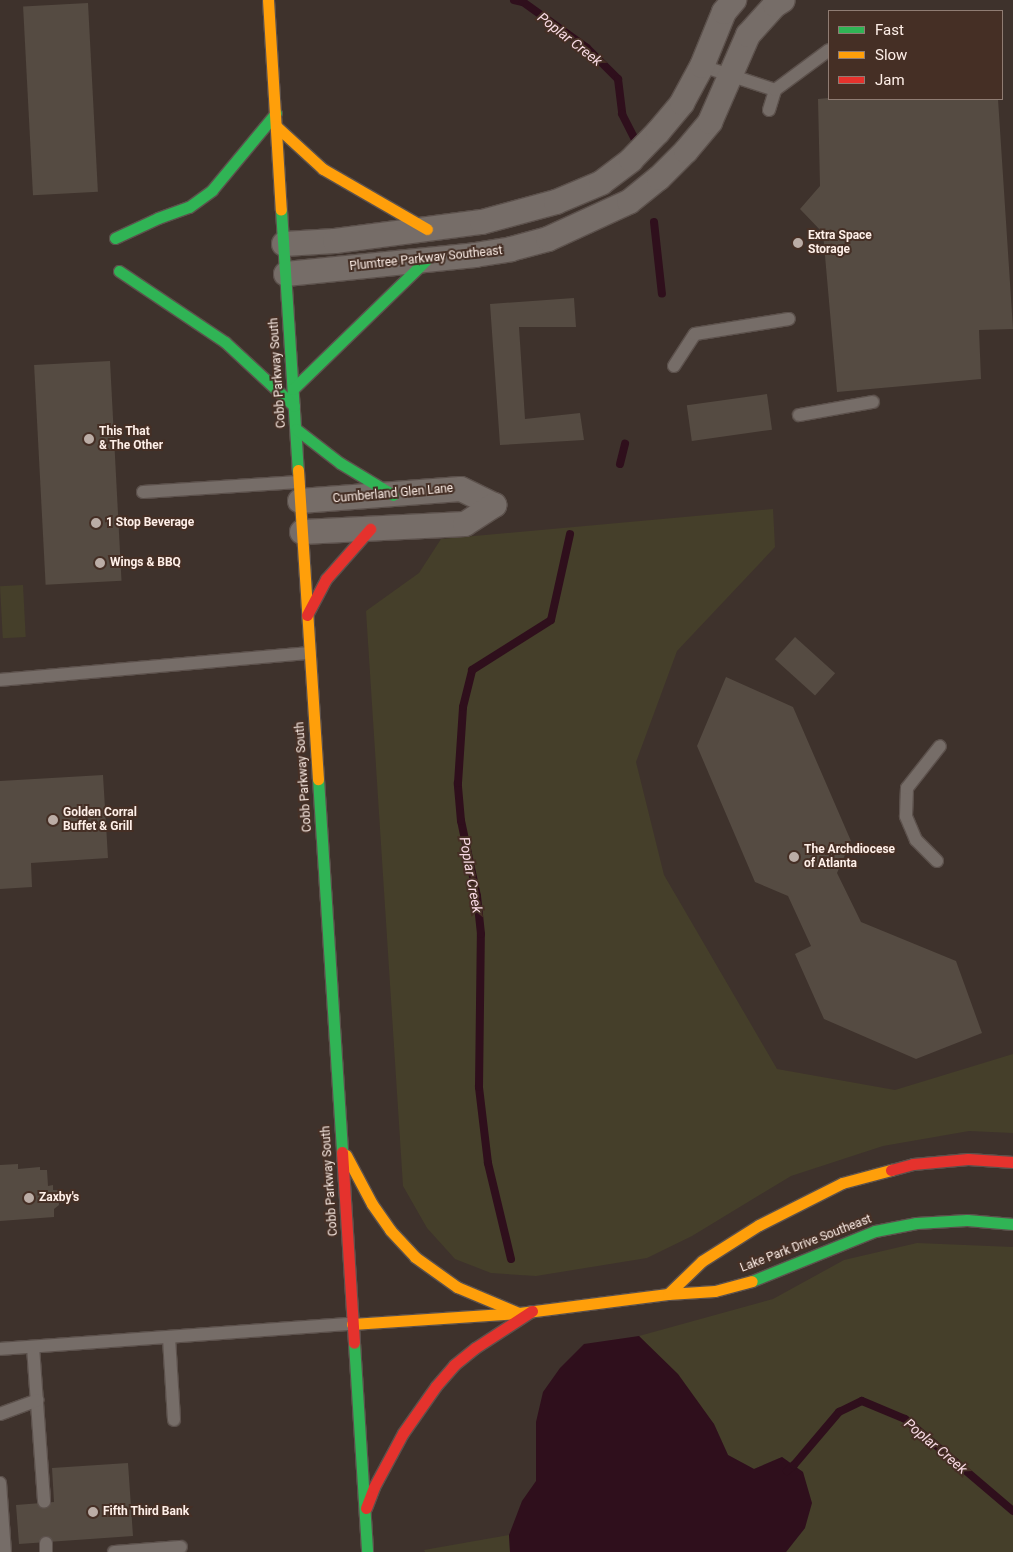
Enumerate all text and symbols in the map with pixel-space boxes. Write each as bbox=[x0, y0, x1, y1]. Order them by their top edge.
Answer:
water label: Poplar Creek bbox=[534, 9, 606, 69]
legend bbox=[828, 10, 1003, 100]
text: Fast bbox=[875, 21, 904, 39]
text: Slow bbox=[875, 46, 907, 64]
text: Jam bbox=[875, 71, 905, 89]
place label: Extra Space Storage bbox=[808, 229, 872, 257]
marker: Extra Space Storage bbox=[792, 237, 804, 249]
street label: Plumtree Parkway Southeast bbox=[349, 244, 503, 274]
street label: Cobb Parkway South bbox=[267, 317, 289, 429]
place label: This That & The Other bbox=[99, 425, 163, 453]
marker: This That & The Other bbox=[83, 433, 95, 445]
street label: Cumberland Glen Lane bbox=[332, 482, 454, 506]
place label: 1 Stop Beverage bbox=[106, 516, 194, 530]
marker: 1 Stop Beverage bbox=[90, 517, 102, 529]
place label: Wings & BBQ bbox=[110, 556, 181, 570]
marker: Wings & BBQ bbox=[94, 557, 106, 569]
street label: Cobb Parkway South bbox=[293, 721, 315, 833]
place label: Golden Corral Buffet & Grill bbox=[63, 806, 137, 834]
marker: Golden Corral Buffet & Grill bbox=[47, 814, 59, 826]
water label: Poplar Creek bbox=[456, 836, 486, 914]
place label: The Archdiocese of Atlanta bbox=[804, 843, 895, 871]
marker: The Archdiocese of Atlanta bbox=[788, 851, 800, 863]
street label: Cobb Parkway South bbox=[319, 1125, 341, 1237]
place label: Zaxby's bbox=[39, 1191, 79, 1205]
marker: Zaxby's bbox=[23, 1192, 35, 1204]
street label: Lake Park Drive Southeast bbox=[738, 1212, 874, 1276]
water label: Poplar Creek bbox=[901, 1415, 971, 1477]
place label: Fifth Third Bank bbox=[103, 1505, 189, 1519]
marker: Fifth Third Bank bbox=[87, 1506, 99, 1518]

